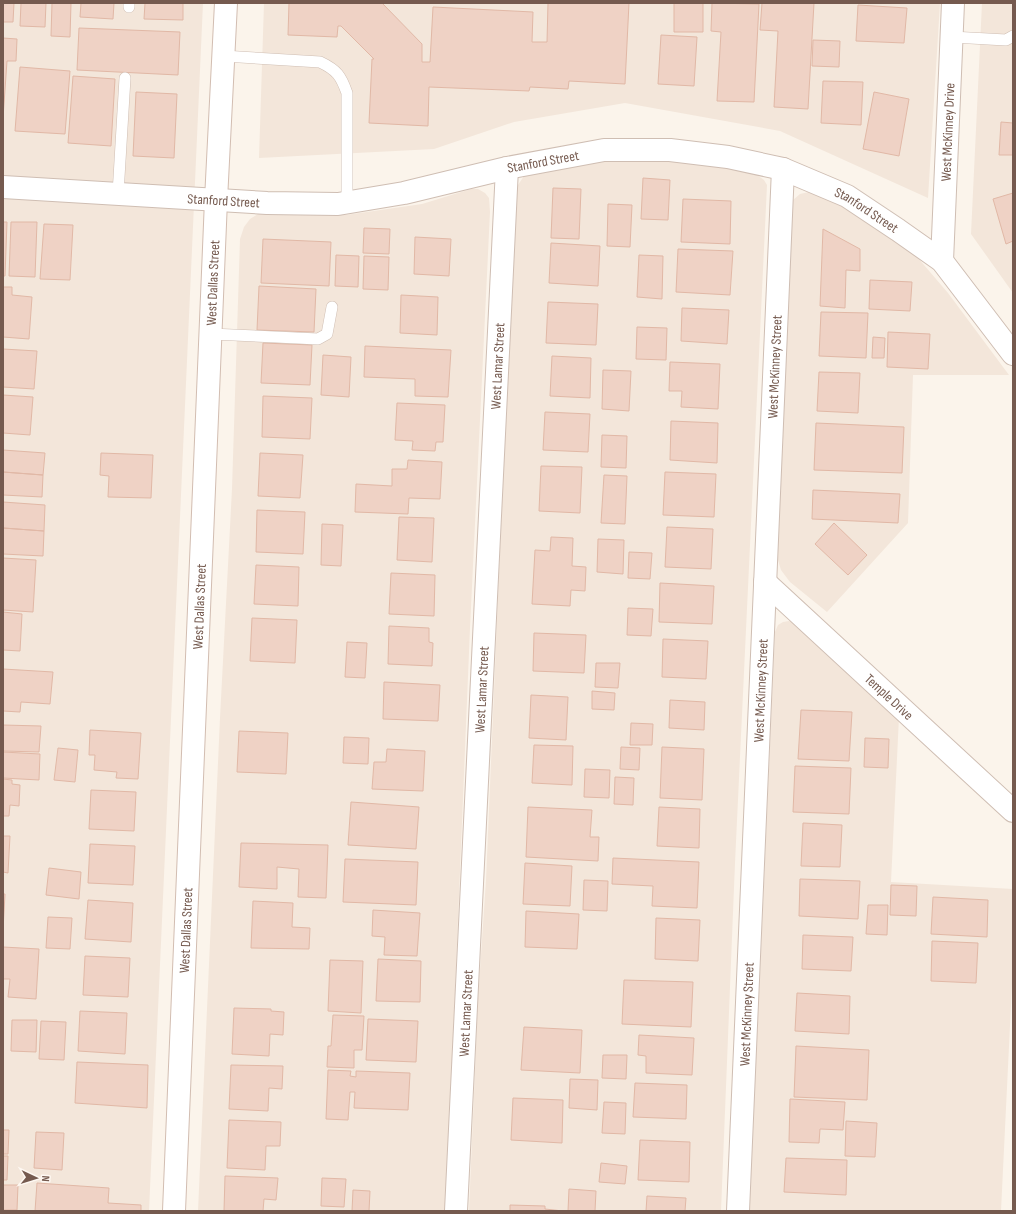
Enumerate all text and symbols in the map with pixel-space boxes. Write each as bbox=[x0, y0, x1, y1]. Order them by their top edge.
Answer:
street label: West McKinney Drive bbox=[937, 82, 959, 182]
street label: Stanford Street bbox=[506, 147, 580, 177]
street label: Stanford Street bbox=[832, 184, 901, 237]
street label: Stanford Street bbox=[187, 190, 260, 212]
street label: West Dallas Street bbox=[203, 240, 223, 326]
street label: West McKinney Street bbox=[764, 315, 786, 419]
street label: West Lamar Street bbox=[487, 322, 508, 410]
street label: West Dallas Street bbox=[189, 563, 210, 650]
street label: West McKinney Street bbox=[750, 638, 772, 743]
street label: West Lamar Street bbox=[471, 646, 493, 733]
street label: Temple Drive bbox=[861, 670, 917, 724]
street label: West Dallas Street bbox=[176, 887, 196, 973]
street label: West McKinney Street bbox=[736, 962, 758, 1066]
street label: West Lamar Street bbox=[456, 969, 477, 1057]
north arrow bbox=[16, 1158, 56, 1198]
text: N bbox=[39, 1175, 52, 1182]

